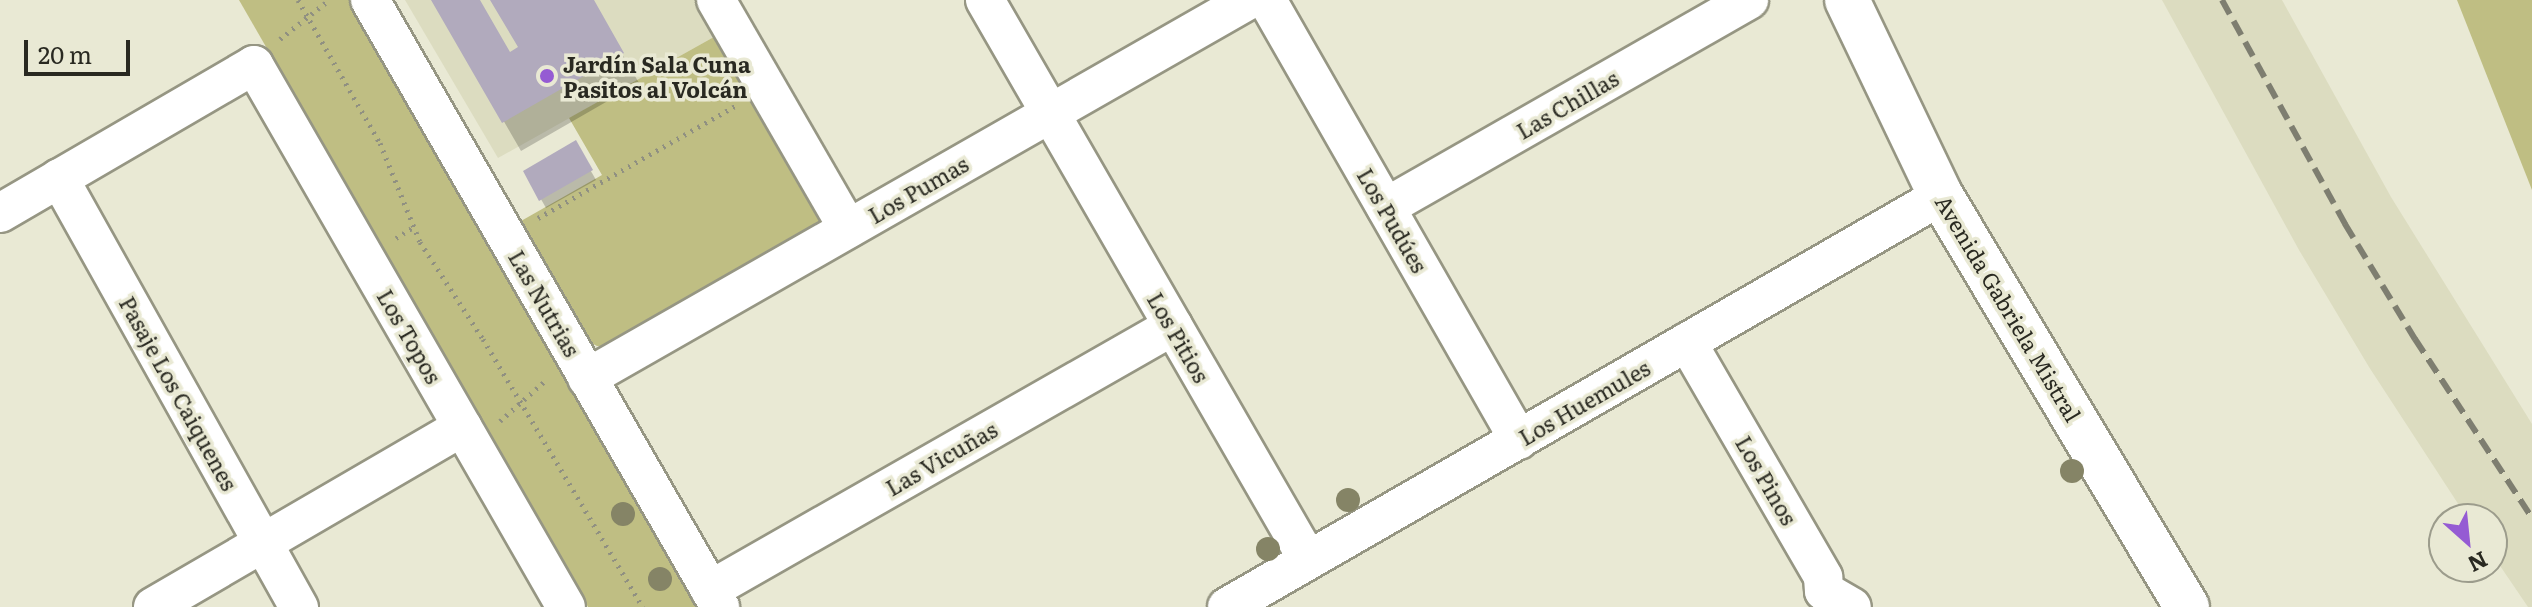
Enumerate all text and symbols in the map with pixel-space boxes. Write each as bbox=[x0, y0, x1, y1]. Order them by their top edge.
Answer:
scale bar bbox=[28, 24, 134, 74]
text: 20 m bbox=[38, 36, 92, 71]
place label: Jardín Sala Cuna Pasitos al Volcán bbox=[563, 50, 751, 102]
street label: Las Chillas bbox=[1511, 64, 1623, 144]
marker: Jardín Sala Cuna Pasitos al Volcán bbox=[538, 67, 556, 85]
street label: Los Pumas bbox=[863, 150, 973, 228]
street label: Los Pudúes bbox=[1353, 163, 1433, 277]
street label: Avenida Gabriela Mistral bbox=[1931, 190, 2087, 426]
street label: Las Nutrias bbox=[504, 245, 586, 361]
street label: Los Topos bbox=[372, 284, 448, 388]
street label: Los Pitios bbox=[1143, 287, 1215, 387]
street label: Pasaje Los Caiquenes bbox=[115, 291, 243, 495]
street label: Los Huemules bbox=[1514, 354, 1654, 450]
street label: Las Vicuñas bbox=[881, 415, 1001, 501]
street label: Los Pinos bbox=[1731, 431, 1803, 529]
north arrow bbox=[2428, 503, 2508, 583]
text: N bbox=[2462, 544, 2494, 582]

